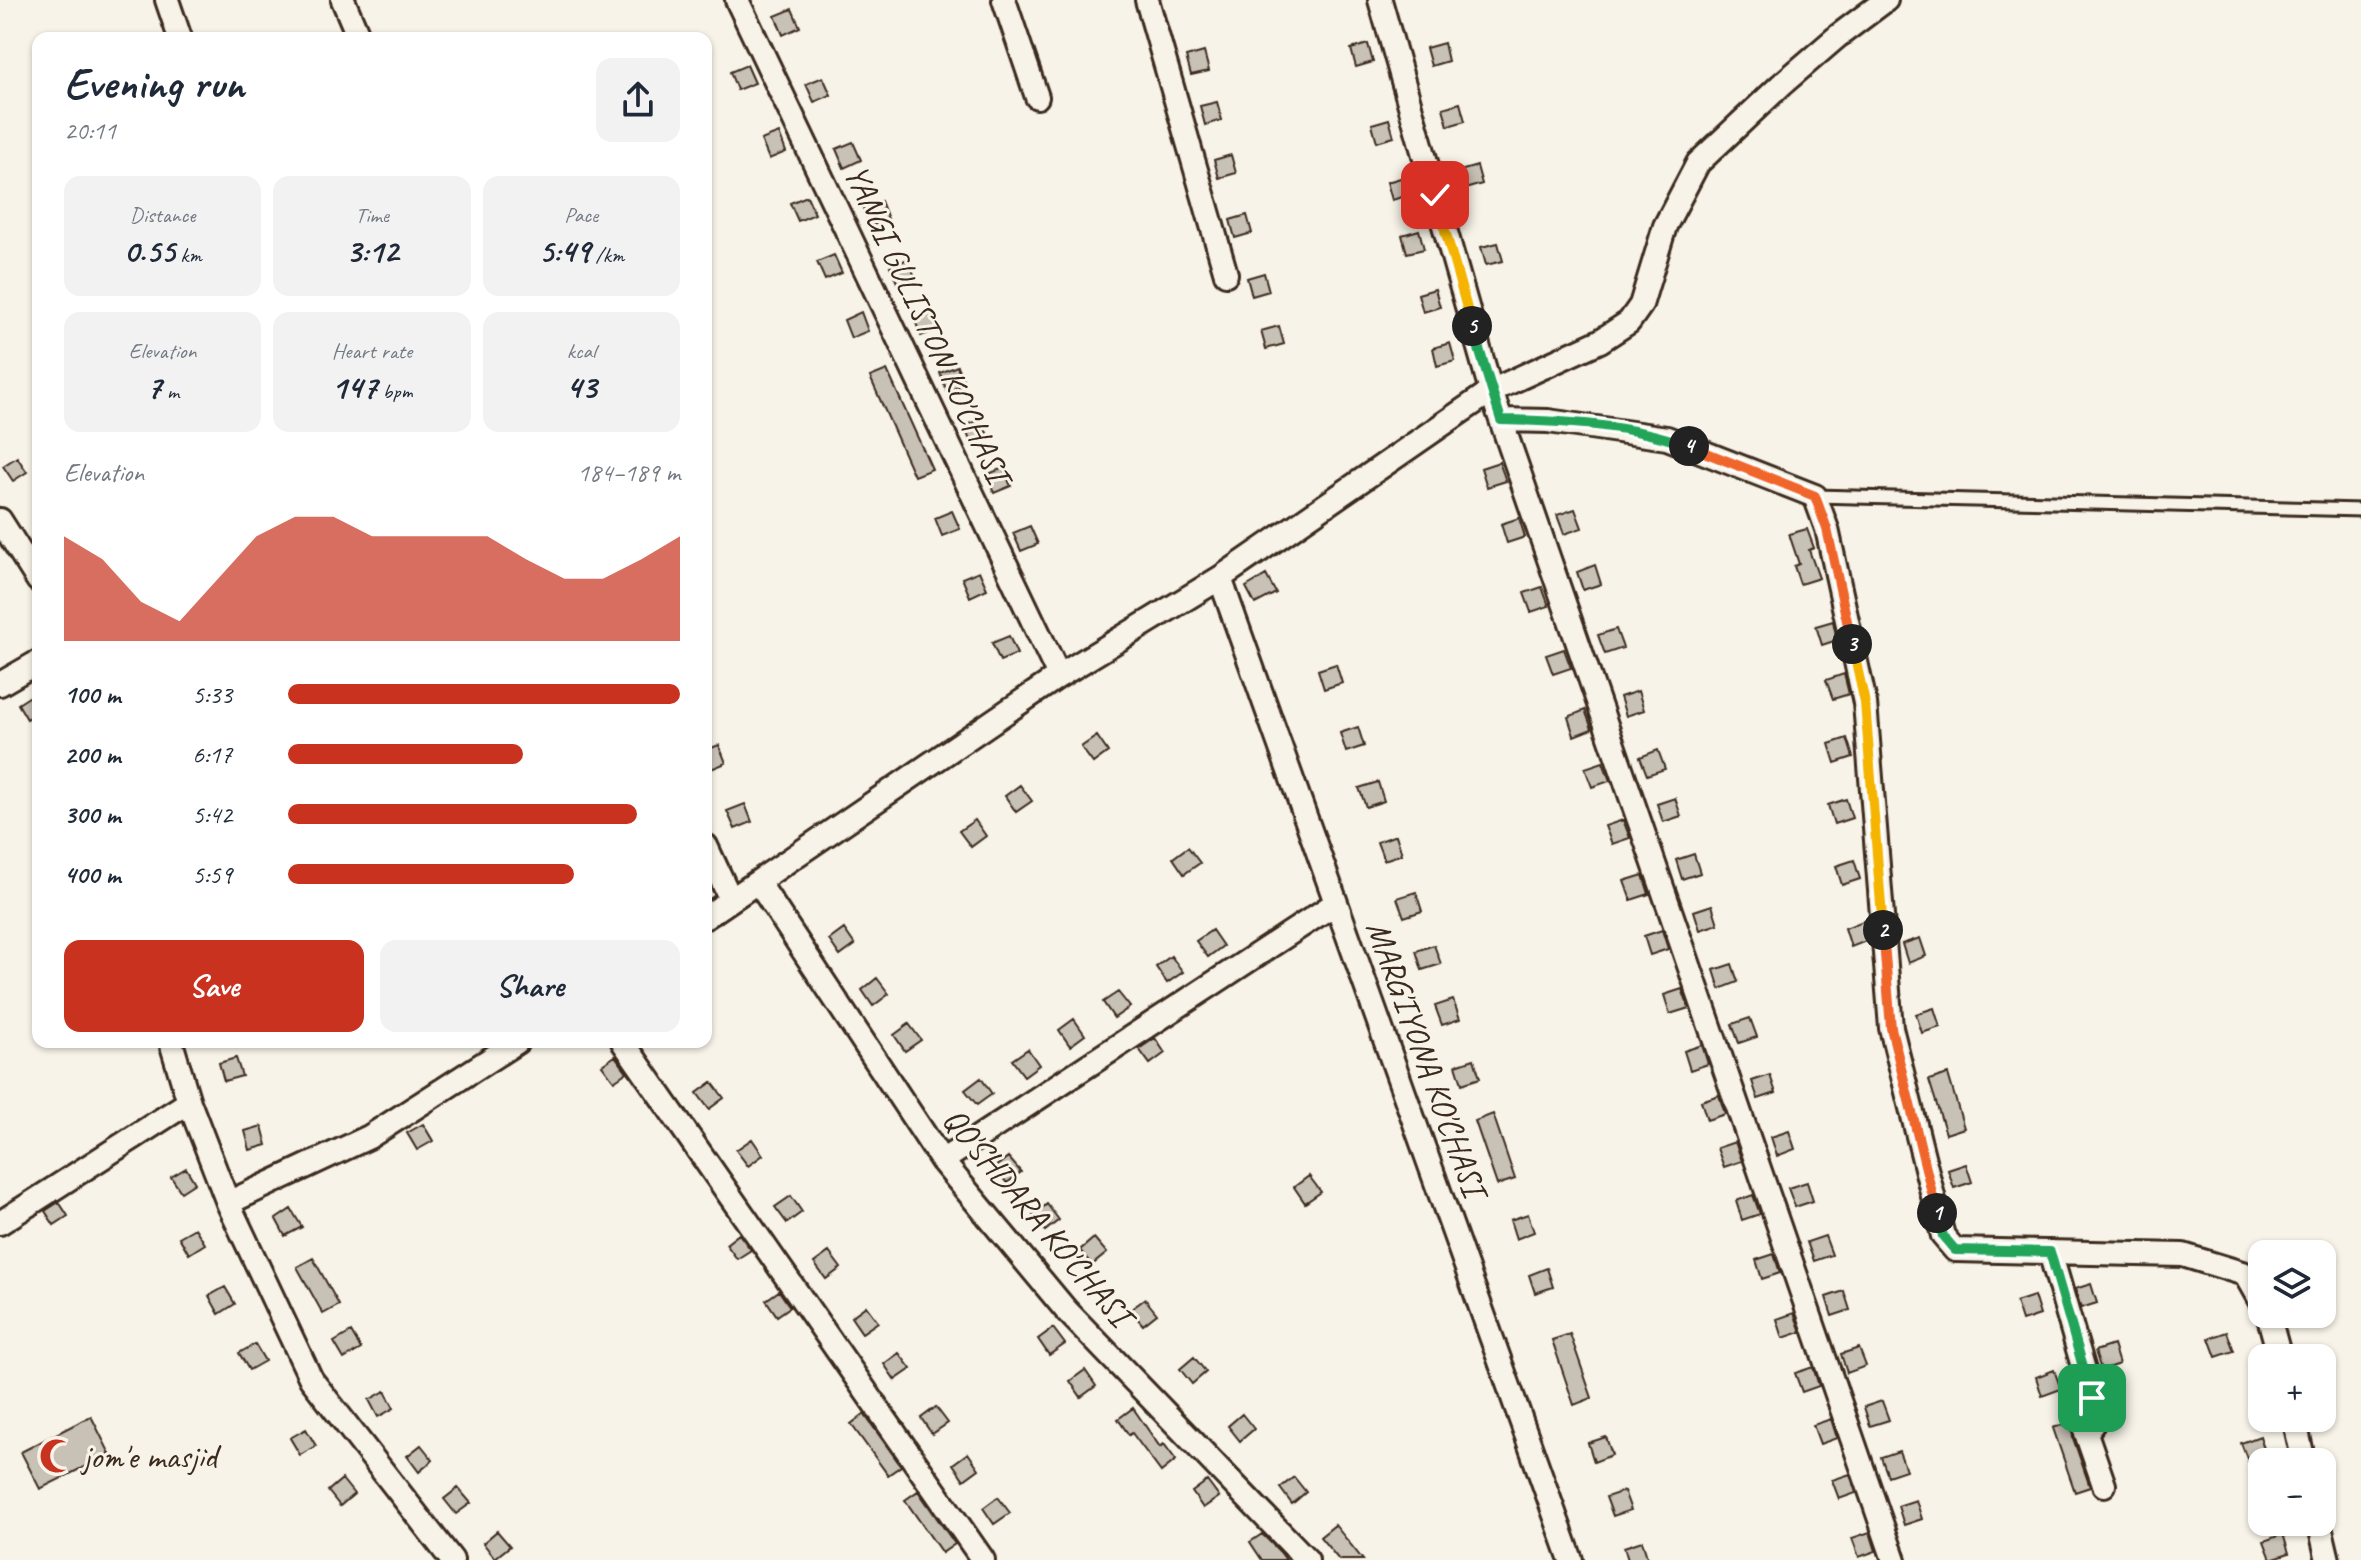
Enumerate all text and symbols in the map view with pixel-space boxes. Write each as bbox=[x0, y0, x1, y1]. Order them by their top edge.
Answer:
text: Evening run bbox=[64, 56, 244, 111]
button: share bbox=[596, 58, 680, 142]
text: 20:11 bbox=[64, 114, 116, 147]
street label: YANGI GULISTON KO'CHASI bbox=[835, 157, 1023, 496]
pin bbox=[1401, 161, 1469, 229]
icon: check bbox=[1413, 173, 1457, 217]
text: Distance bbox=[130, 201, 195, 229]
text: Time bbox=[355, 201, 389, 229]
text: Pace bbox=[564, 201, 598, 229]
text: 0.55 bbox=[123, 229, 175, 272]
text: 3:12 bbox=[346, 229, 398, 272]
text: 5:49 bbox=[538, 229, 590, 272]
text: km bbox=[175, 241, 202, 269]
text: /km bbox=[590, 241, 624, 269]
pin: 5 bbox=[1452, 306, 1492, 346]
text: 5 bbox=[1467, 312, 1477, 340]
text: Elevation bbox=[129, 337, 197, 365]
text: Heart rate bbox=[332, 337, 412, 365]
text: kcal bbox=[567, 337, 596, 365]
text: 7 bbox=[146, 365, 161, 408]
text: 147 bbox=[331, 365, 377, 408]
text: 43 bbox=[566, 365, 597, 408]
text: m bbox=[161, 377, 179, 405]
text: bpm bbox=[377, 377, 413, 405]
pin: 4 bbox=[1669, 426, 1709, 466]
text: 4 bbox=[1684, 432, 1694, 460]
text: Elevation bbox=[64, 456, 144, 489]
text: 184–189 m bbox=[577, 456, 680, 489]
pin: 3 bbox=[1832, 624, 1872, 664]
text: 3 bbox=[1847, 630, 1857, 658]
text: 100 m bbox=[64, 678, 120, 711]
text: 5:33 bbox=[192, 678, 232, 711]
text: 200 m bbox=[64, 738, 120, 771]
text: 6:17 bbox=[192, 738, 232, 771]
text: 300 m bbox=[64, 798, 120, 831]
text: 5:42 bbox=[192, 798, 232, 831]
text: 400 m bbox=[64, 858, 120, 891]
text: 5:59 bbox=[192, 858, 232, 891]
pin: 2 bbox=[1863, 910, 1903, 950]
street label: MARG'IYONA KO'CHASI bbox=[1357, 915, 1499, 1209]
text: 2 bbox=[1878, 916, 1888, 944]
button: Save bbox=[64, 940, 364, 1032]
button: Share bbox=[380, 940, 680, 1032]
street label: QO'SHDARA KO'CHASI bbox=[934, 1098, 1146, 1340]
pin: 1 bbox=[1917, 1193, 1957, 1233]
text: 1 bbox=[1932, 1199, 1942, 1227]
map controls bbox=[2248, 1240, 2336, 1536]
button: layers bbox=[2248, 1240, 2336, 1328]
button: + bbox=[2248, 1344, 2336, 1432]
pin bbox=[2058, 1364, 2126, 1432]
icon: arrive bbox=[2070, 1376, 2114, 1420]
place label: jom'e masjid bbox=[80, 1435, 222, 1478]
mosque icon: jom'e masjid bbox=[38, 1437, 76, 1475]
button: − bbox=[2248, 1448, 2336, 1536]

